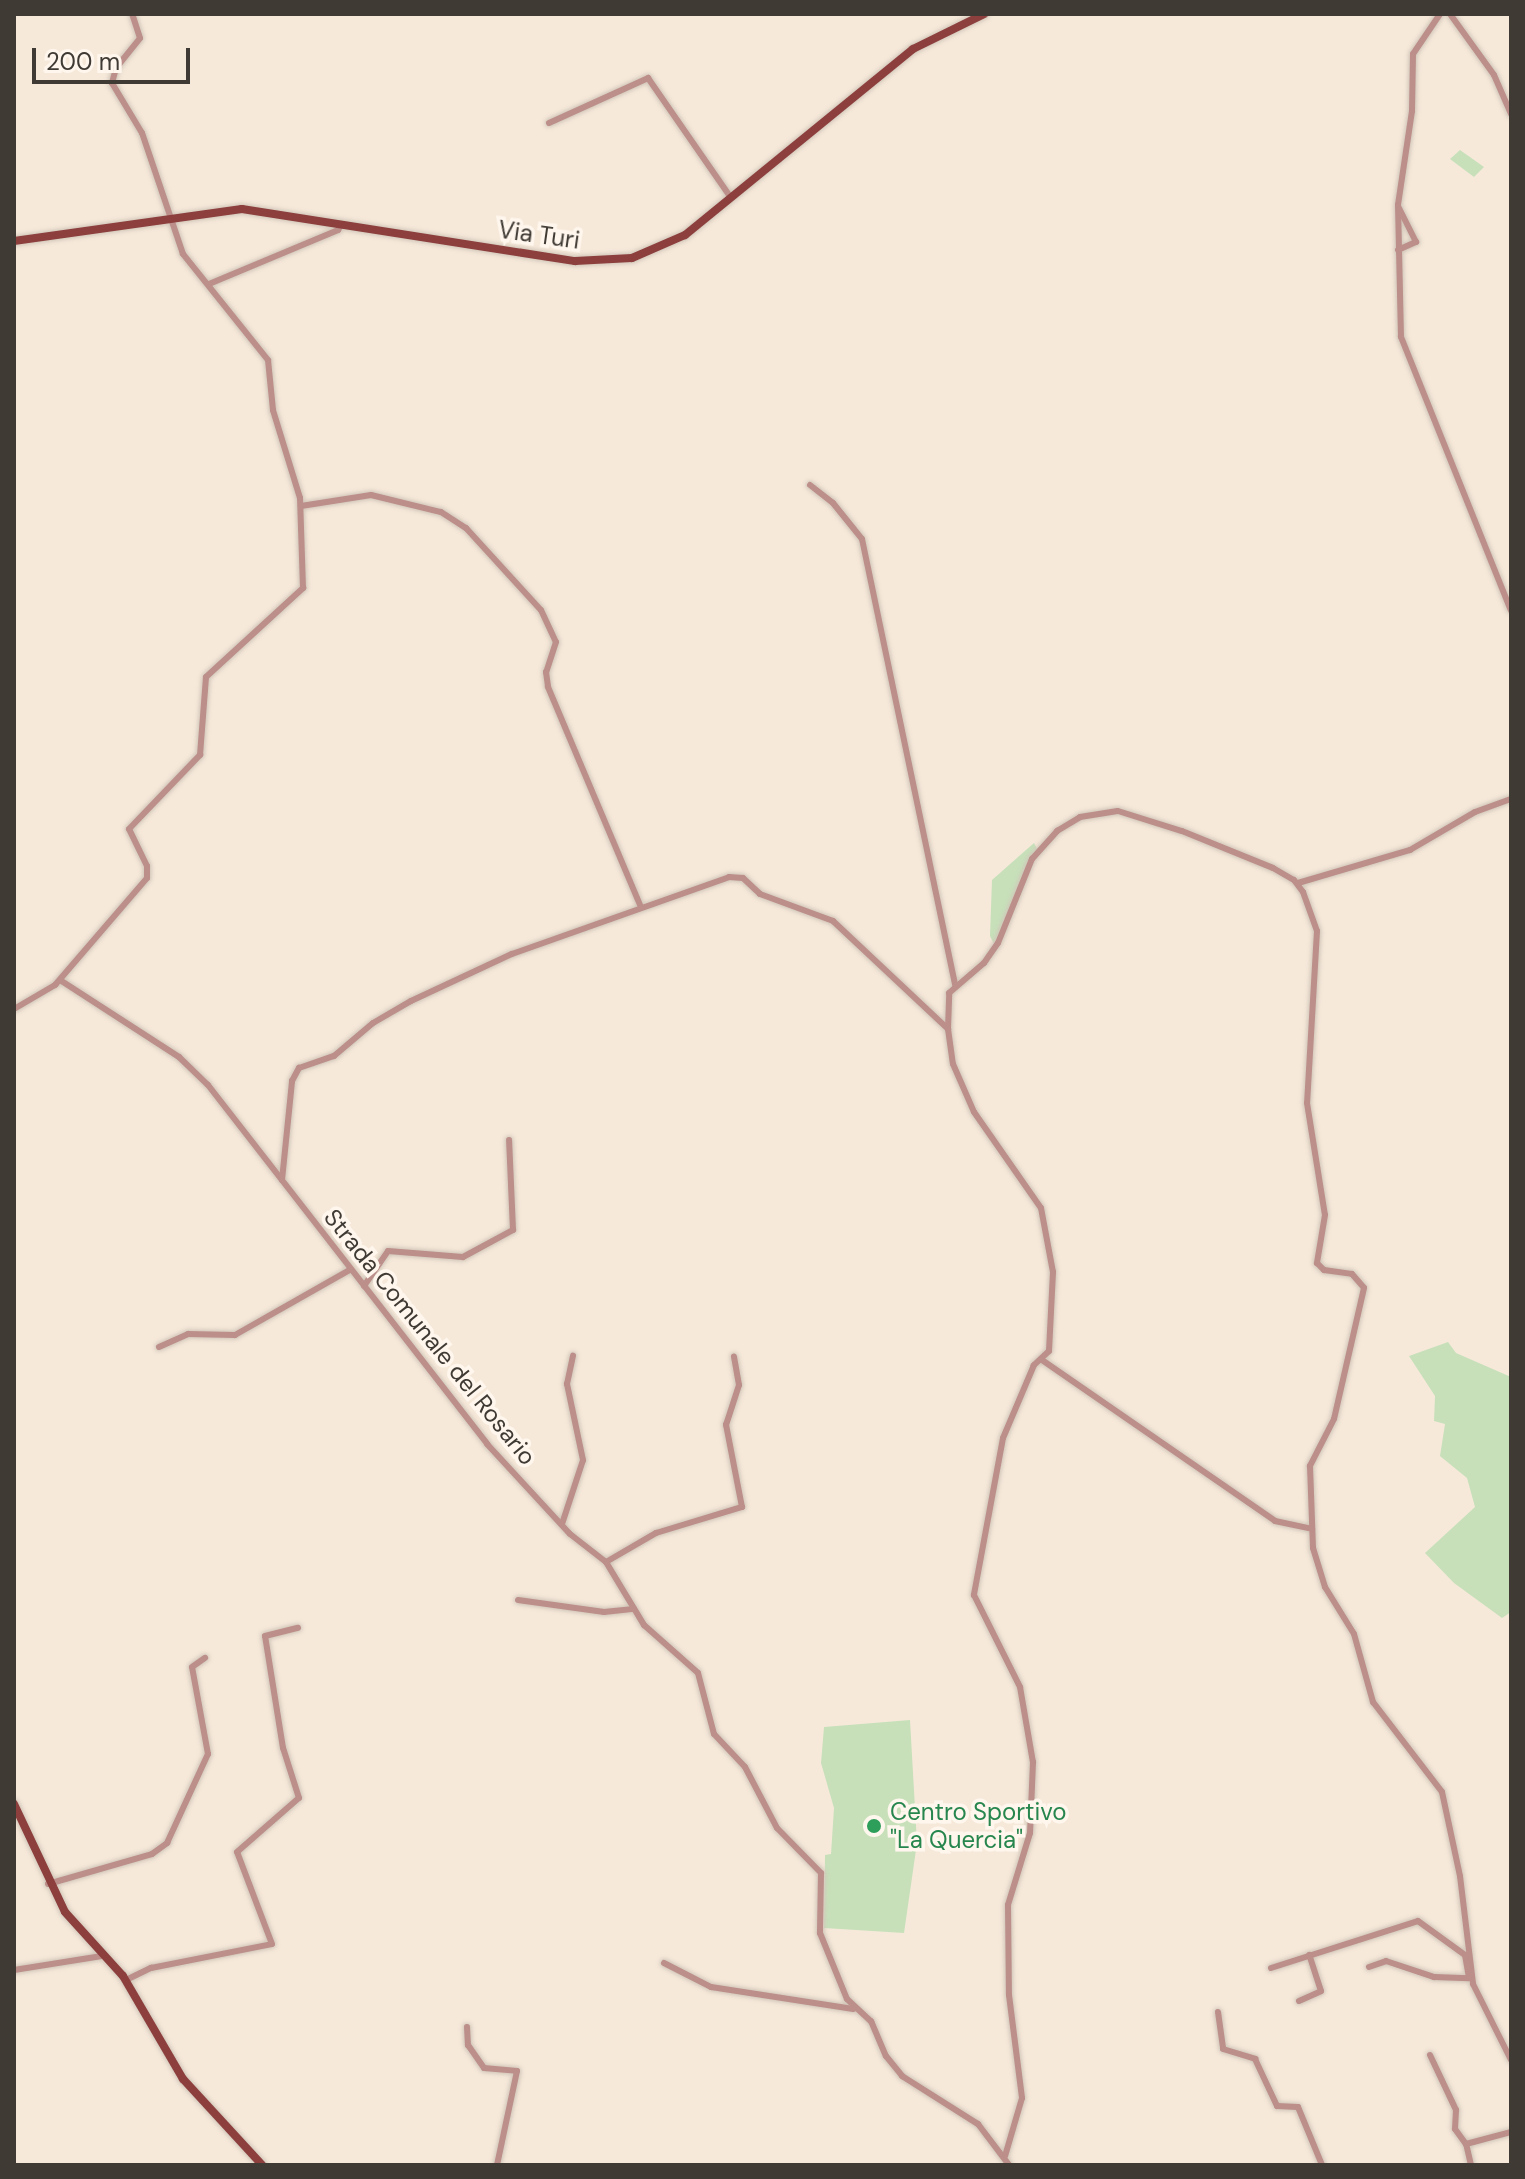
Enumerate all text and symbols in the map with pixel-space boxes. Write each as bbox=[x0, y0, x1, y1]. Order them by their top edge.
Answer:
scale bar bbox=[36, 32, 194, 82]
text: 200 m bbox=[46, 46, 120, 77]
street label: Via Turi bbox=[496, 215, 582, 255]
street label: Strada Comunale del Rosario bbox=[318, 1203, 542, 1471]
place label: Centro Sportivo "La Quercia" bbox=[890, 1798, 1067, 1854]
marker: Centro Sportivo "La Quercia" bbox=[865, 1817, 883, 1835]

